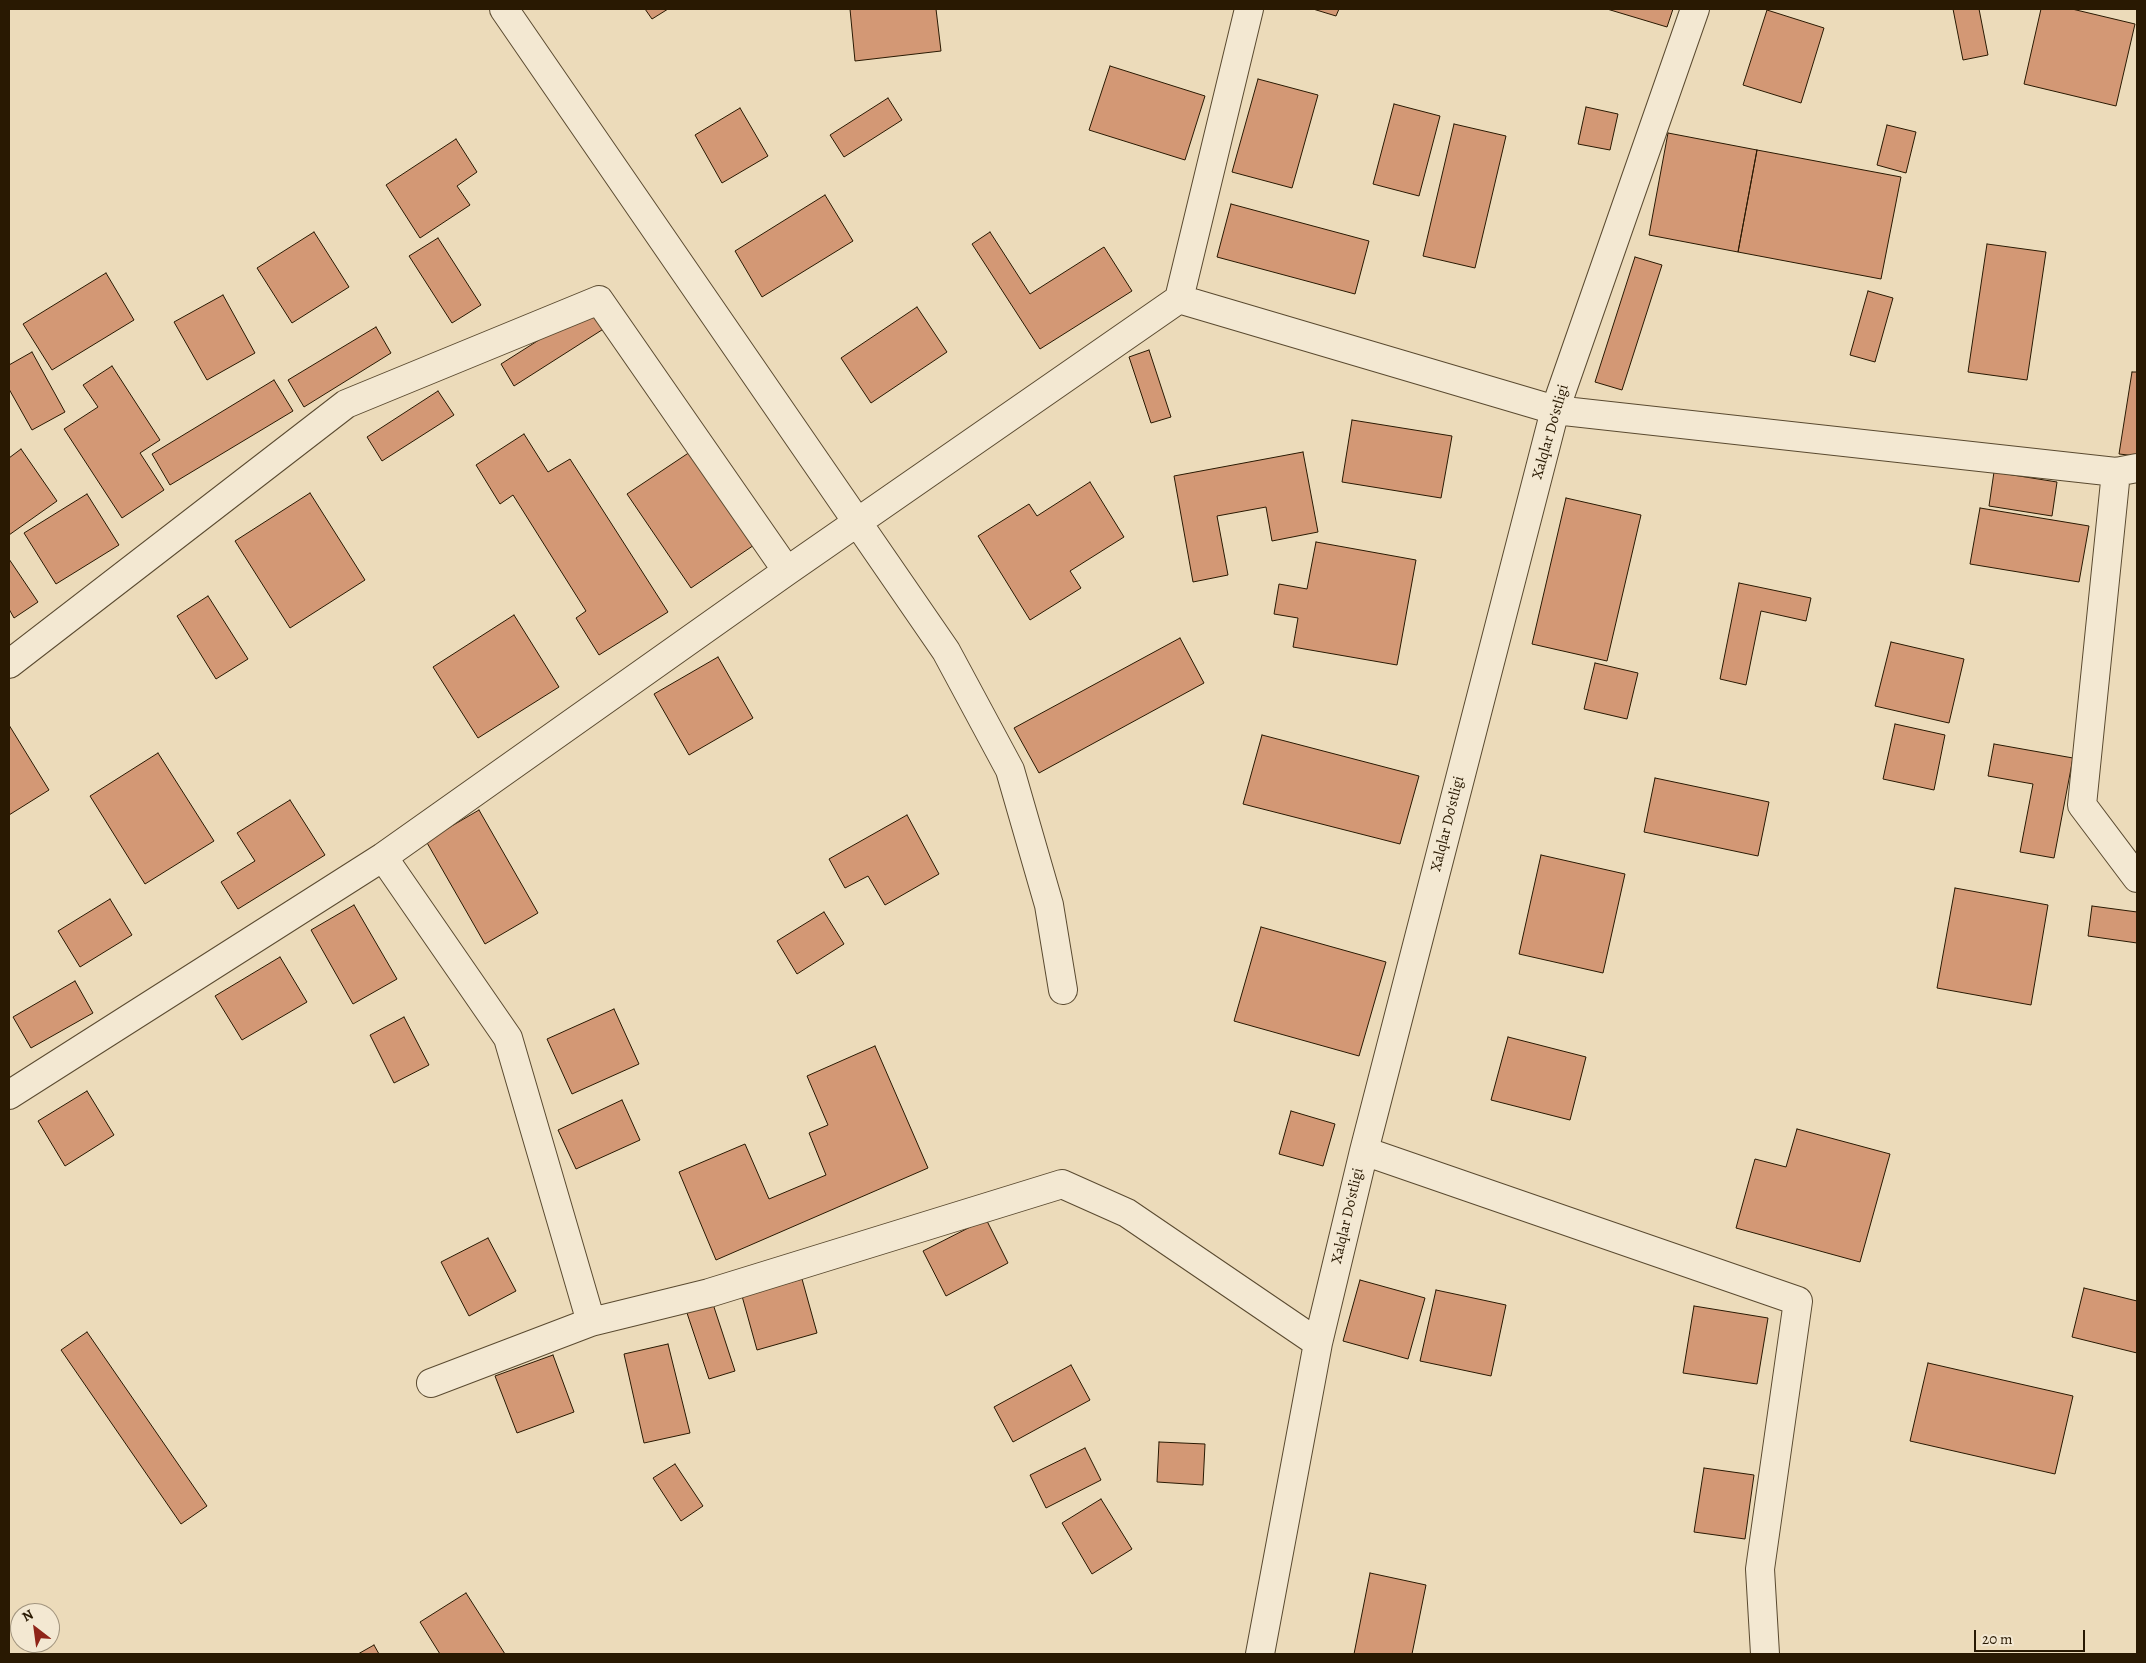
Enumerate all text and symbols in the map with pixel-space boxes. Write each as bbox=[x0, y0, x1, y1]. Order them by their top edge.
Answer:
street label: Xalqlar Do'stligi bbox=[1529, 383, 1573, 481]
street label: Xalqlar Do'stligi bbox=[1427, 774, 1469, 874]
street label: Xalqlar Do'stligi bbox=[1328, 1166, 1368, 1266]
north arrow bbox=[10, 1603, 60, 1653]
text: N bbox=[19, 1605, 37, 1626]
scale bar bbox=[1976, 1620, 2087, 1652]
text: 20 m bbox=[1982, 1629, 2013, 1649]

